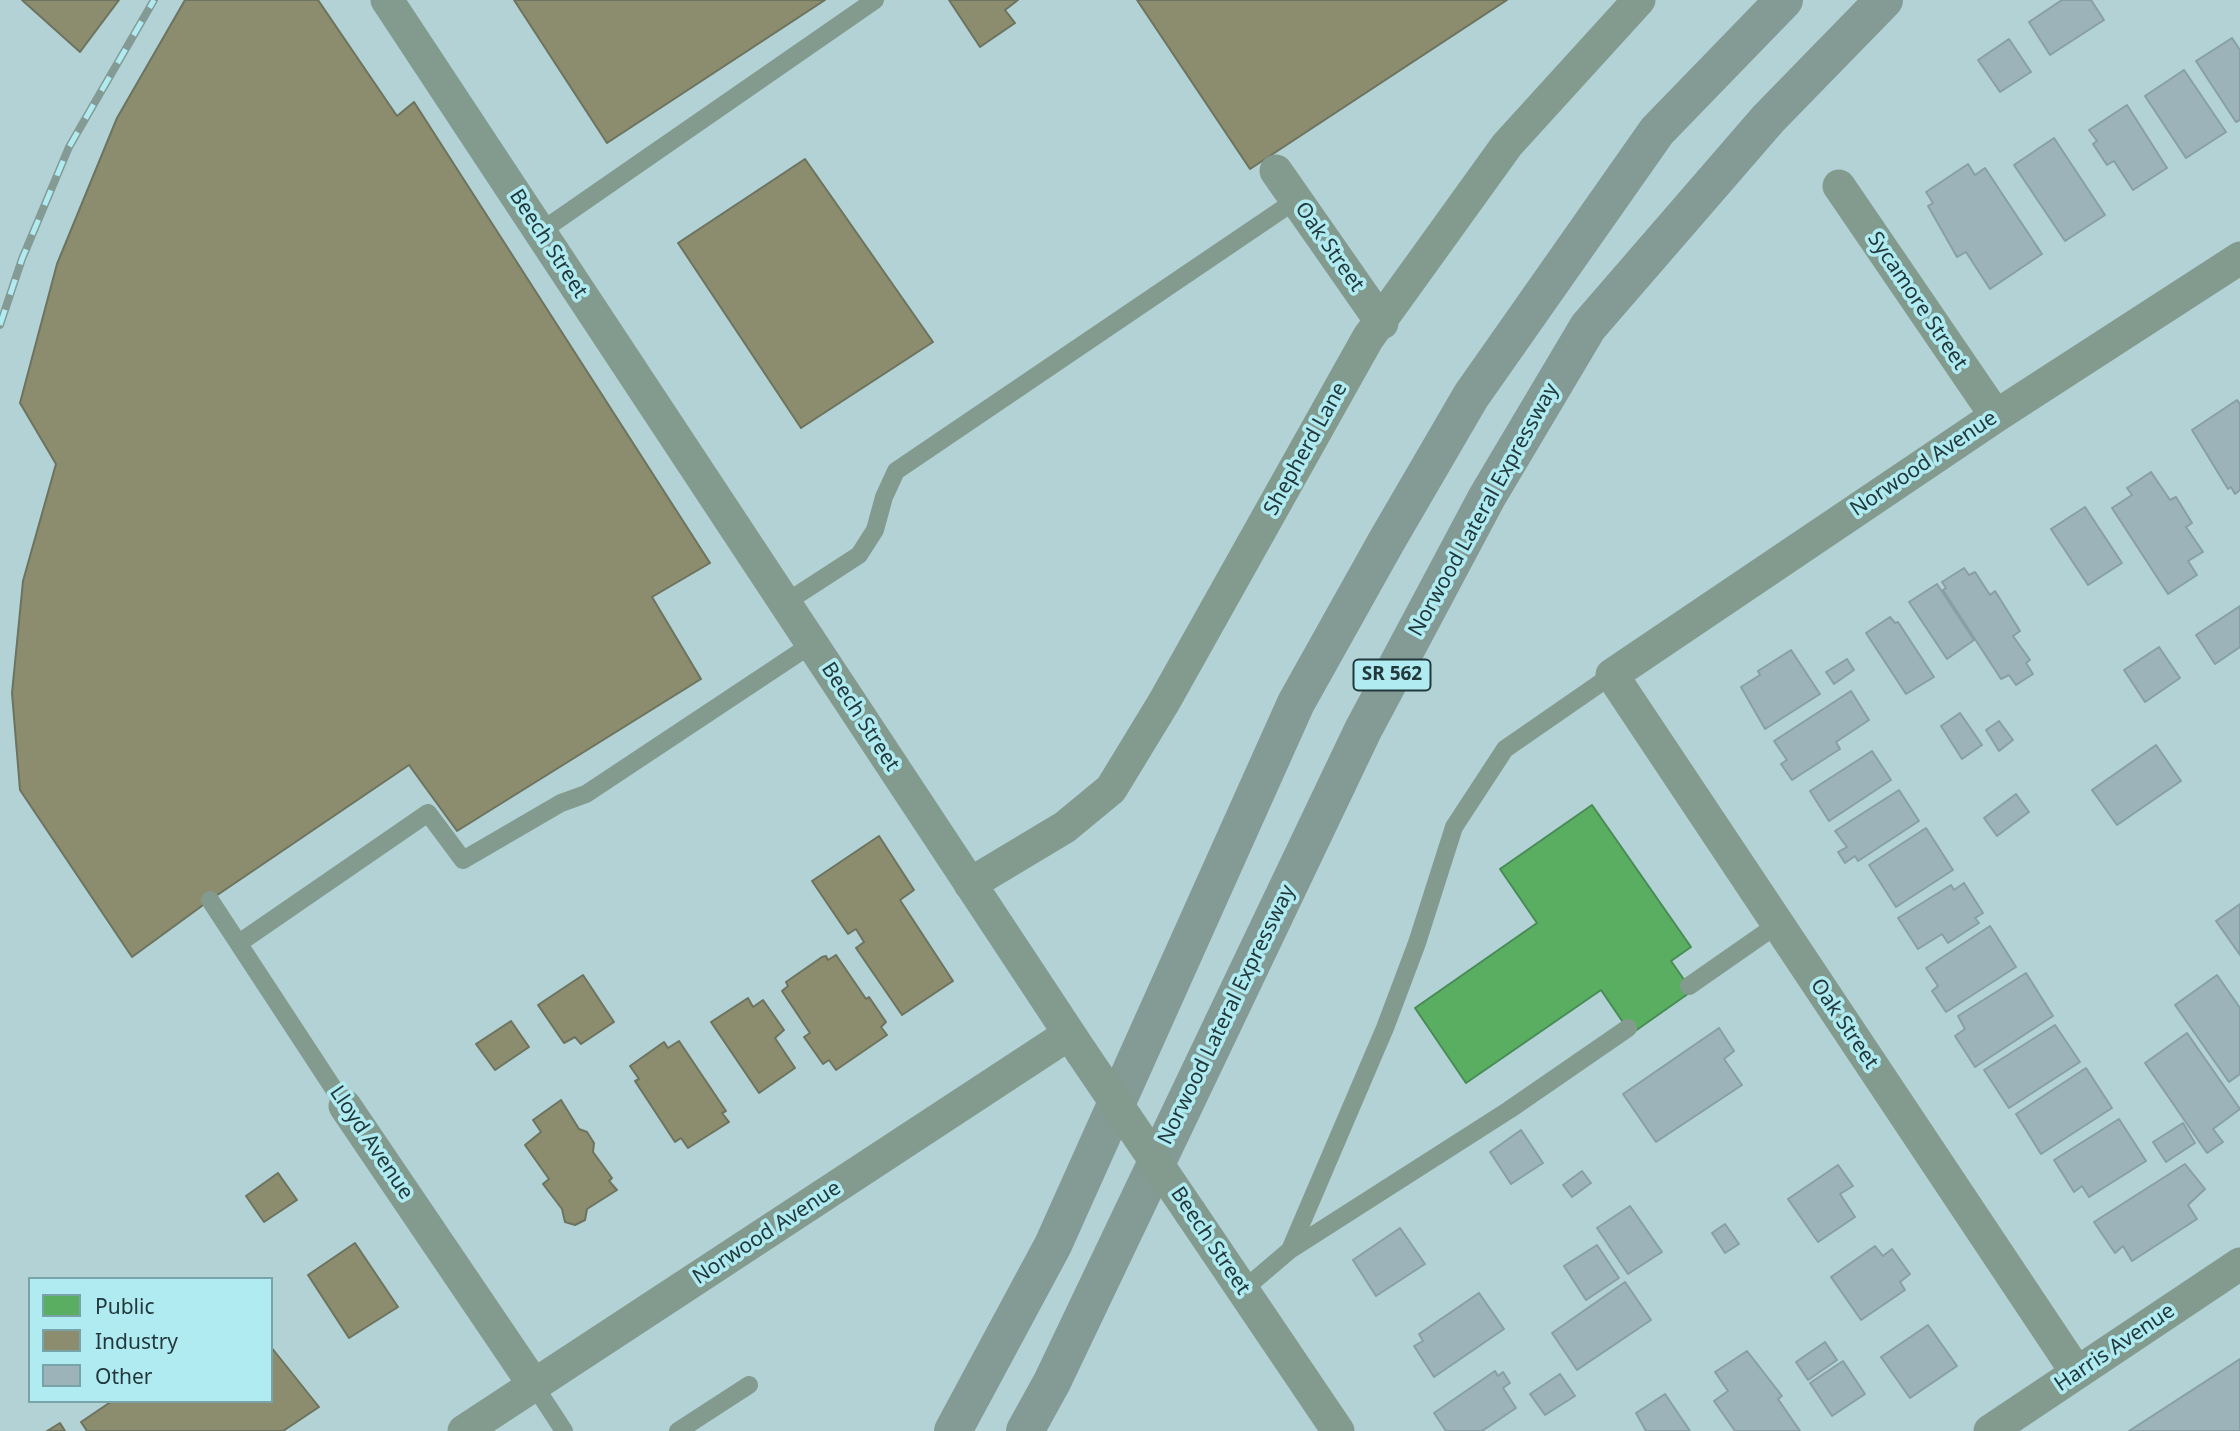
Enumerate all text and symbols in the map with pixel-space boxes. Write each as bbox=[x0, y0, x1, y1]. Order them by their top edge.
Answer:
street label: Beech Street bbox=[504, 185, 592, 303]
street label: Oak Street bbox=[1289, 197, 1369, 297]
street label: Sycamore Street bbox=[1862, 227, 1972, 375]
street label: Shepherd Lane bbox=[1259, 378, 1353, 520]
street label: Norwood Lateral Expressway bbox=[1404, 379, 1564, 641]
street label: Norwood Avenue bbox=[1846, 406, 2002, 522]
street label: Beech Street bbox=[816, 658, 904, 776]
road number: SR 562 bbox=[1354, 660, 1430, 690]
street label: Norwood Lateral Expressway bbox=[1153, 881, 1301, 1149]
street label: Oak Street bbox=[1805, 974, 1883, 1074]
street label: Lloyd Avenue bbox=[324, 1081, 418, 1205]
street label: Norwood Avenue bbox=[688, 1176, 846, 1290]
street label: Beech Street bbox=[1165, 1182, 1255, 1300]
legend bbox=[28, 1277, 273, 1403]
text: Public bbox=[95, 1292, 155, 1320]
street label: Harris Avenue bbox=[2050, 1299, 2180, 1397]
text: Industry bbox=[95, 1327, 178, 1355]
text: Other bbox=[95, 1362, 152, 1390]

